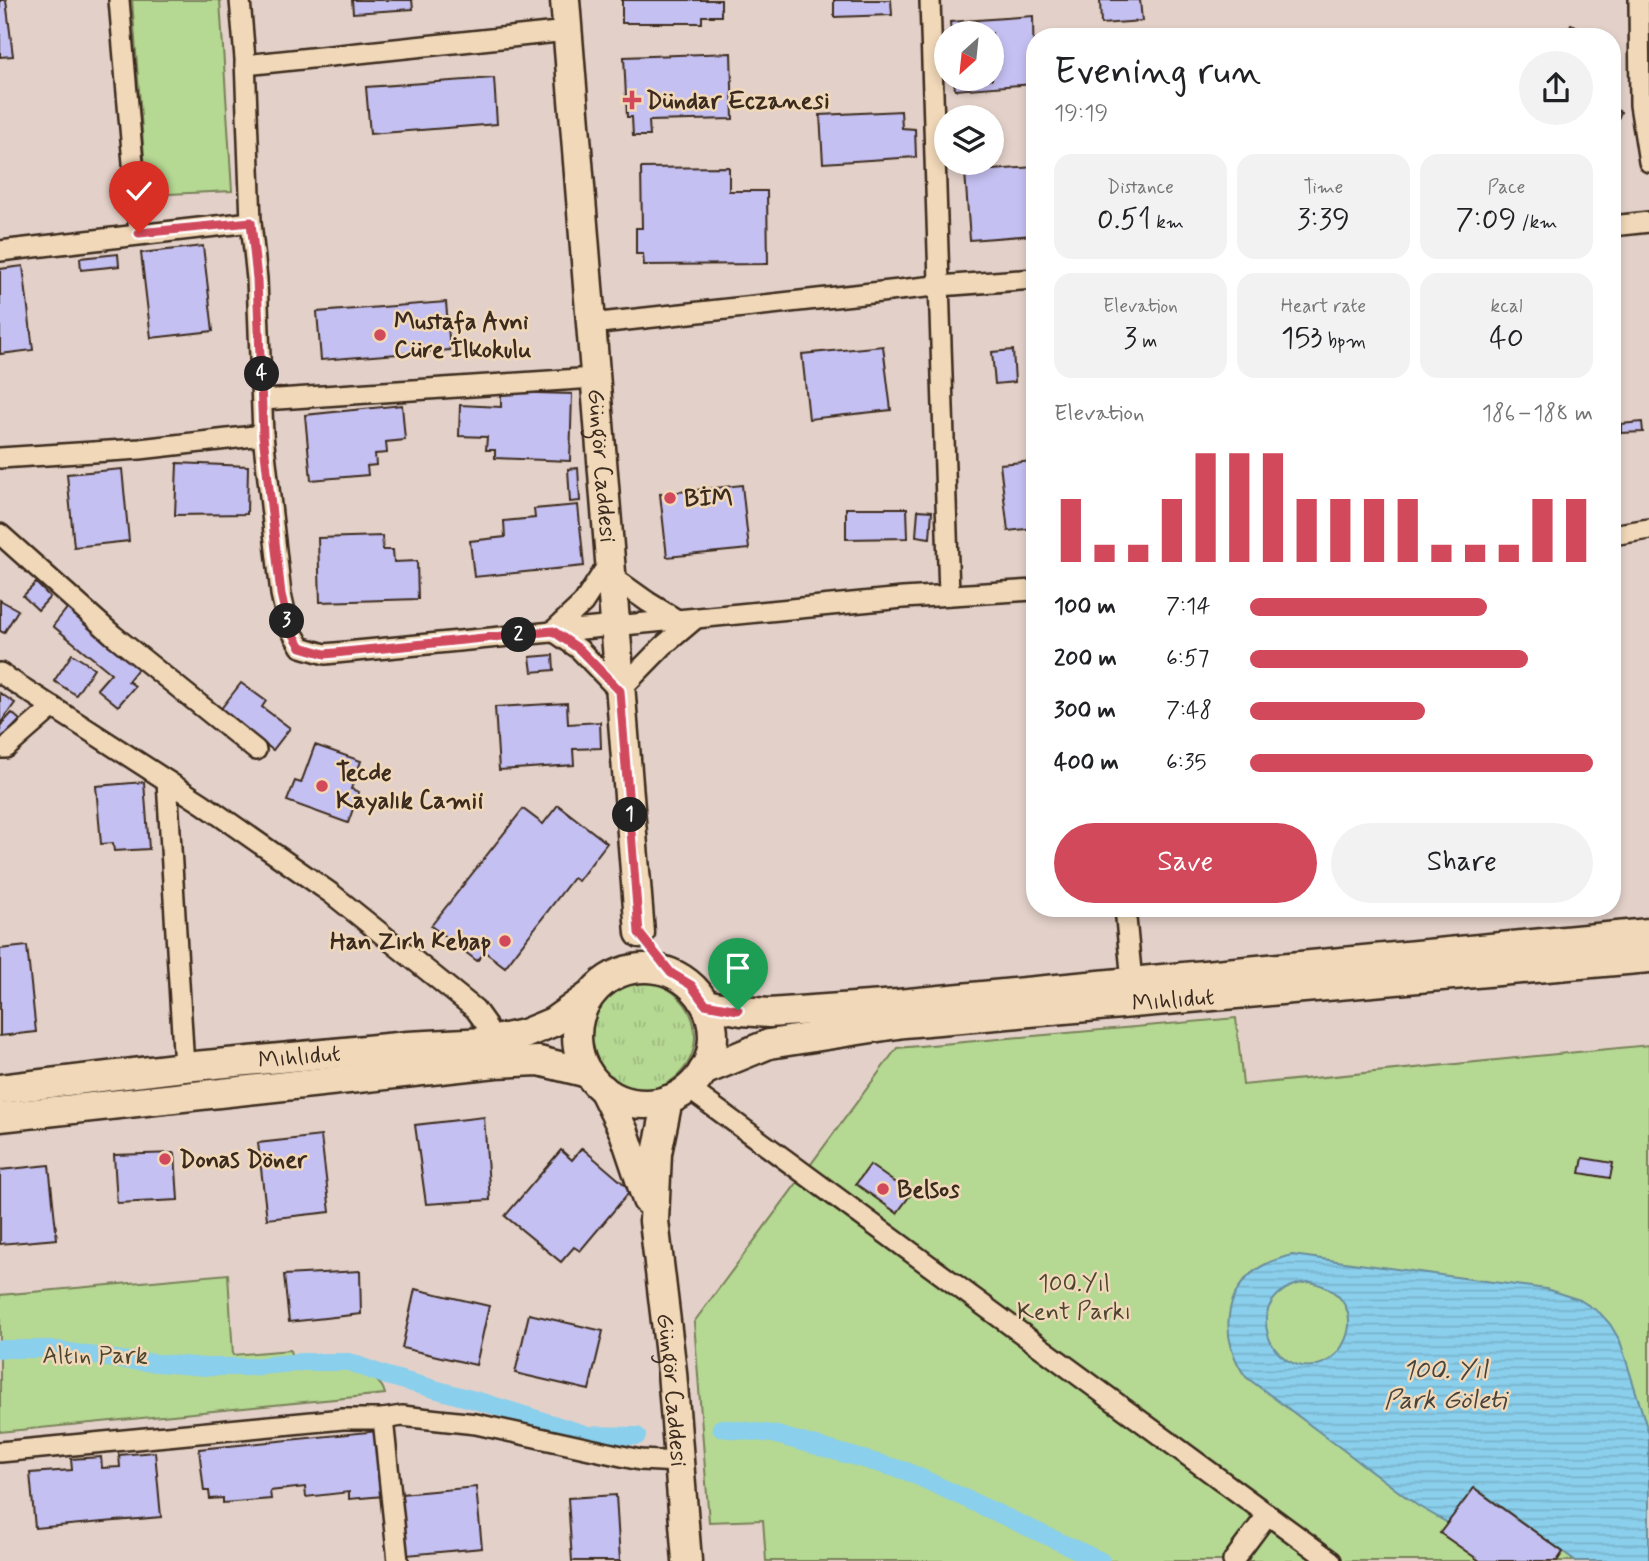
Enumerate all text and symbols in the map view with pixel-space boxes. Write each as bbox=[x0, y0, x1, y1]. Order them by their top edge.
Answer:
north arrow bbox=[934, 21, 1004, 91]
map controls bbox=[934, 21, 1004, 175]
text: Evening run bbox=[1054, 48, 1261, 97]
button: share bbox=[1519, 51, 1593, 125]
place label: Dündar Eczanesi bbox=[646, 86, 830, 117]
marker: Dündar Eczanesi bbox=[624, 92, 640, 108]
text: 19:19 bbox=[1054, 99, 1108, 129]
button: layers bbox=[934, 105, 1004, 175]
pin bbox=[109, 161, 169, 233]
icon: check bbox=[120, 172, 158, 210]
text: Distance bbox=[1107, 175, 1174, 200]
text: Time bbox=[1304, 175, 1343, 200]
text: Pace bbox=[1488, 175, 1525, 200]
text: 0.51 bbox=[1097, 200, 1151, 239]
text: 3:39 bbox=[1297, 200, 1350, 239]
text: 7:09 bbox=[1455, 200, 1516, 239]
text: km bbox=[1151, 210, 1184, 235]
text: /km bbox=[1516, 210, 1558, 235]
text: Elevation bbox=[1103, 294, 1178, 319]
text: Heart rate bbox=[1281, 294, 1366, 319]
text: kcal bbox=[1491, 294, 1522, 319]
place label: Mustafa Avni Cüre İlkokulu bbox=[394, 307, 532, 366]
text: 3 bbox=[1124, 319, 1137, 358]
text: 153 bbox=[1281, 319, 1323, 358]
text: 40 bbox=[1489, 319, 1524, 358]
marker: Mustafa Avni Cüre İlkokulu bbox=[372, 327, 388, 343]
text: m bbox=[1137, 329, 1157, 354]
text: bpm bbox=[1323, 329, 1366, 354]
pin: 4 bbox=[244, 356, 280, 392]
text: 4 bbox=[256, 361, 267, 386]
street label: Güngör Caddesi bbox=[579, 387, 623, 544]
text: Elevation bbox=[1054, 399, 1145, 429]
text: 186–188 m bbox=[1482, 399, 1593, 429]
place label: BİM bbox=[684, 484, 733, 515]
marker: BİM bbox=[662, 490, 678, 506]
text: 100 m bbox=[1054, 592, 1116, 622]
text: 7:14 bbox=[1166, 592, 1210, 622]
pin: 3 bbox=[270, 604, 304, 638]
text: 3 bbox=[282, 608, 291, 633]
pin: 2 bbox=[502, 618, 536, 652]
text: 2 bbox=[514, 622, 523, 647]
text: 200 m bbox=[1054, 644, 1117, 674]
text: 6:57 bbox=[1166, 644, 1209, 674]
text: 300 m bbox=[1054, 696, 1116, 726]
text: 7:48 bbox=[1166, 696, 1212, 726]
text: 400 m bbox=[1054, 748, 1119, 778]
text: 6:35 bbox=[1166, 748, 1207, 778]
place label: Tecde Kayalık Camii bbox=[336, 758, 484, 817]
marker: Tecde Kayalık Camii bbox=[314, 778, 330, 794]
pin: 1 bbox=[612, 798, 648, 832]
text: 1 bbox=[625, 802, 634, 827]
button: Save bbox=[1054, 823, 1317, 903]
button: Share bbox=[1331, 823, 1593, 903]
place label: Han Zırh Kebap bbox=[330, 927, 491, 958]
marker: Han Zırh Kebap bbox=[497, 933, 513, 949]
pin bbox=[708, 938, 768, 1010]
icon: arrive bbox=[719, 949, 757, 987]
street label: Mıhlıdut bbox=[1131, 982, 1216, 1020]
street label: Mıhlıdut bbox=[257, 1038, 342, 1077]
place label: Donas Döner bbox=[179, 1145, 308, 1176]
marker: Donas Döner bbox=[157, 1151, 173, 1167]
place label: Belsos bbox=[897, 1175, 960, 1206]
marker: Belsos bbox=[875, 1181, 891, 1197]
park label: 100.Yıl Kent Parkı bbox=[1017, 1269, 1131, 1328]
street label: Güngör Caddesi bbox=[648, 1311, 693, 1468]
park label: Altın Park bbox=[42, 1341, 148, 1372]
water label: 100. Yıl Park Göleti bbox=[1384, 1354, 1509, 1418]

